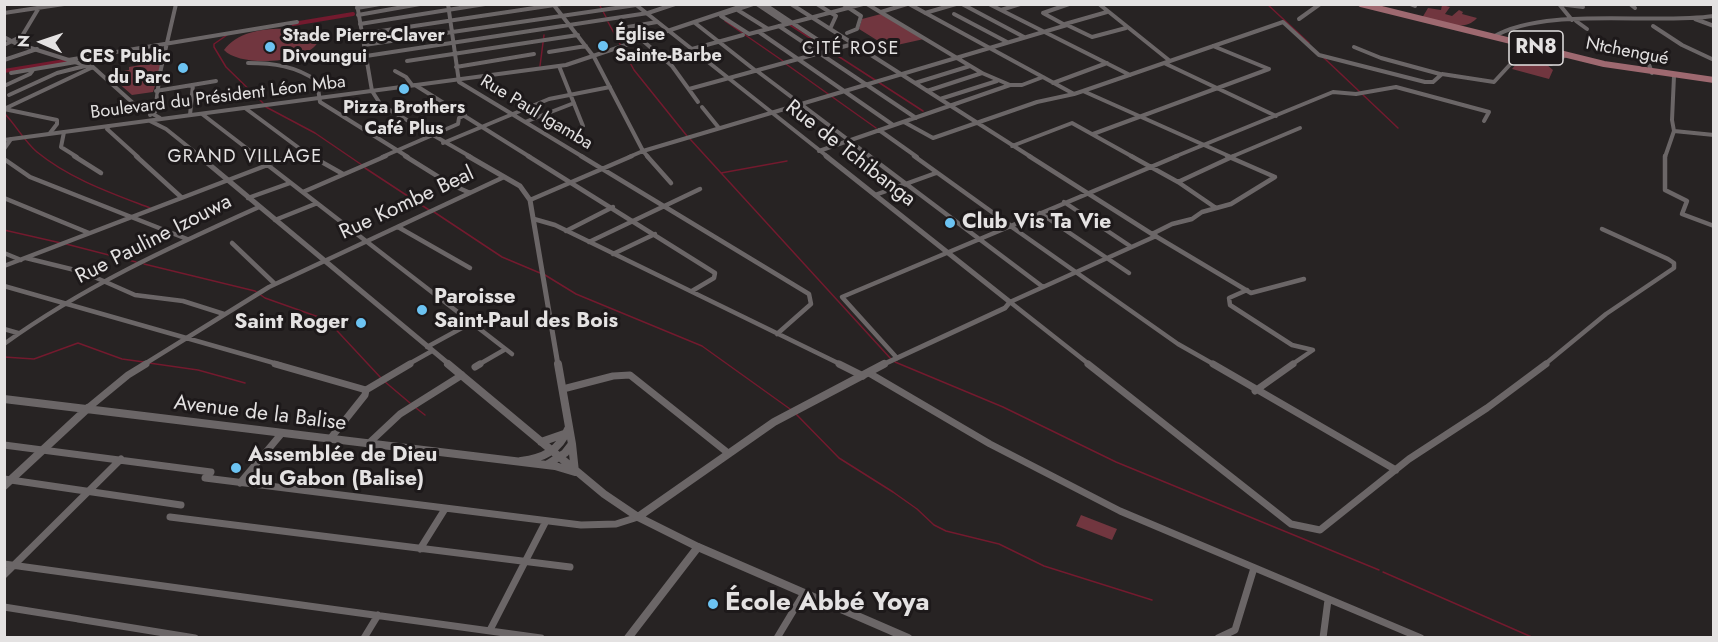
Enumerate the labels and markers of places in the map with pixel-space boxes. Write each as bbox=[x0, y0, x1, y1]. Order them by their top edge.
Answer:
place label: Église Sainte-Barbe bbox=[615, 25, 722, 68]
place label: Stade Pierre-Claver Divoungui bbox=[282, 26, 445, 68]
marker: Église Sainte-Barbe bbox=[596, 39, 610, 53]
marker: Stade Pierre-Claver Divoungui bbox=[263, 40, 277, 54]
place label: CES Public du Parc bbox=[80, 47, 171, 90]
marker: CES Public du Parc bbox=[176, 61, 190, 75]
marker: Pizza Brothers Café Plus bbox=[397, 82, 411, 96]
place label: Pizza Brothers Café Plus bbox=[343, 98, 465, 140]
place label: Club Vis Ta Vie bbox=[962, 210, 1111, 236]
marker: Club Vis Ta Vie bbox=[943, 216, 957, 230]
place label: Paroisse Saint-Paul des Bois bbox=[434, 285, 618, 335]
marker: Paroisse Saint-Paul des Bois bbox=[415, 303, 429, 317]
place label: Saint Roger bbox=[234, 310, 349, 336]
marker: Saint Roger bbox=[354, 316, 368, 330]
place label: Assemblée de Dieu du Gabon (Balise) bbox=[248, 443, 437, 493]
marker: Assemblée de Dieu du Gabon (Balise) bbox=[229, 461, 243, 475]
place label: École Abbé Yoya bbox=[725, 588, 930, 620]
marker: École Abbé Yoya bbox=[706, 597, 720, 611]

